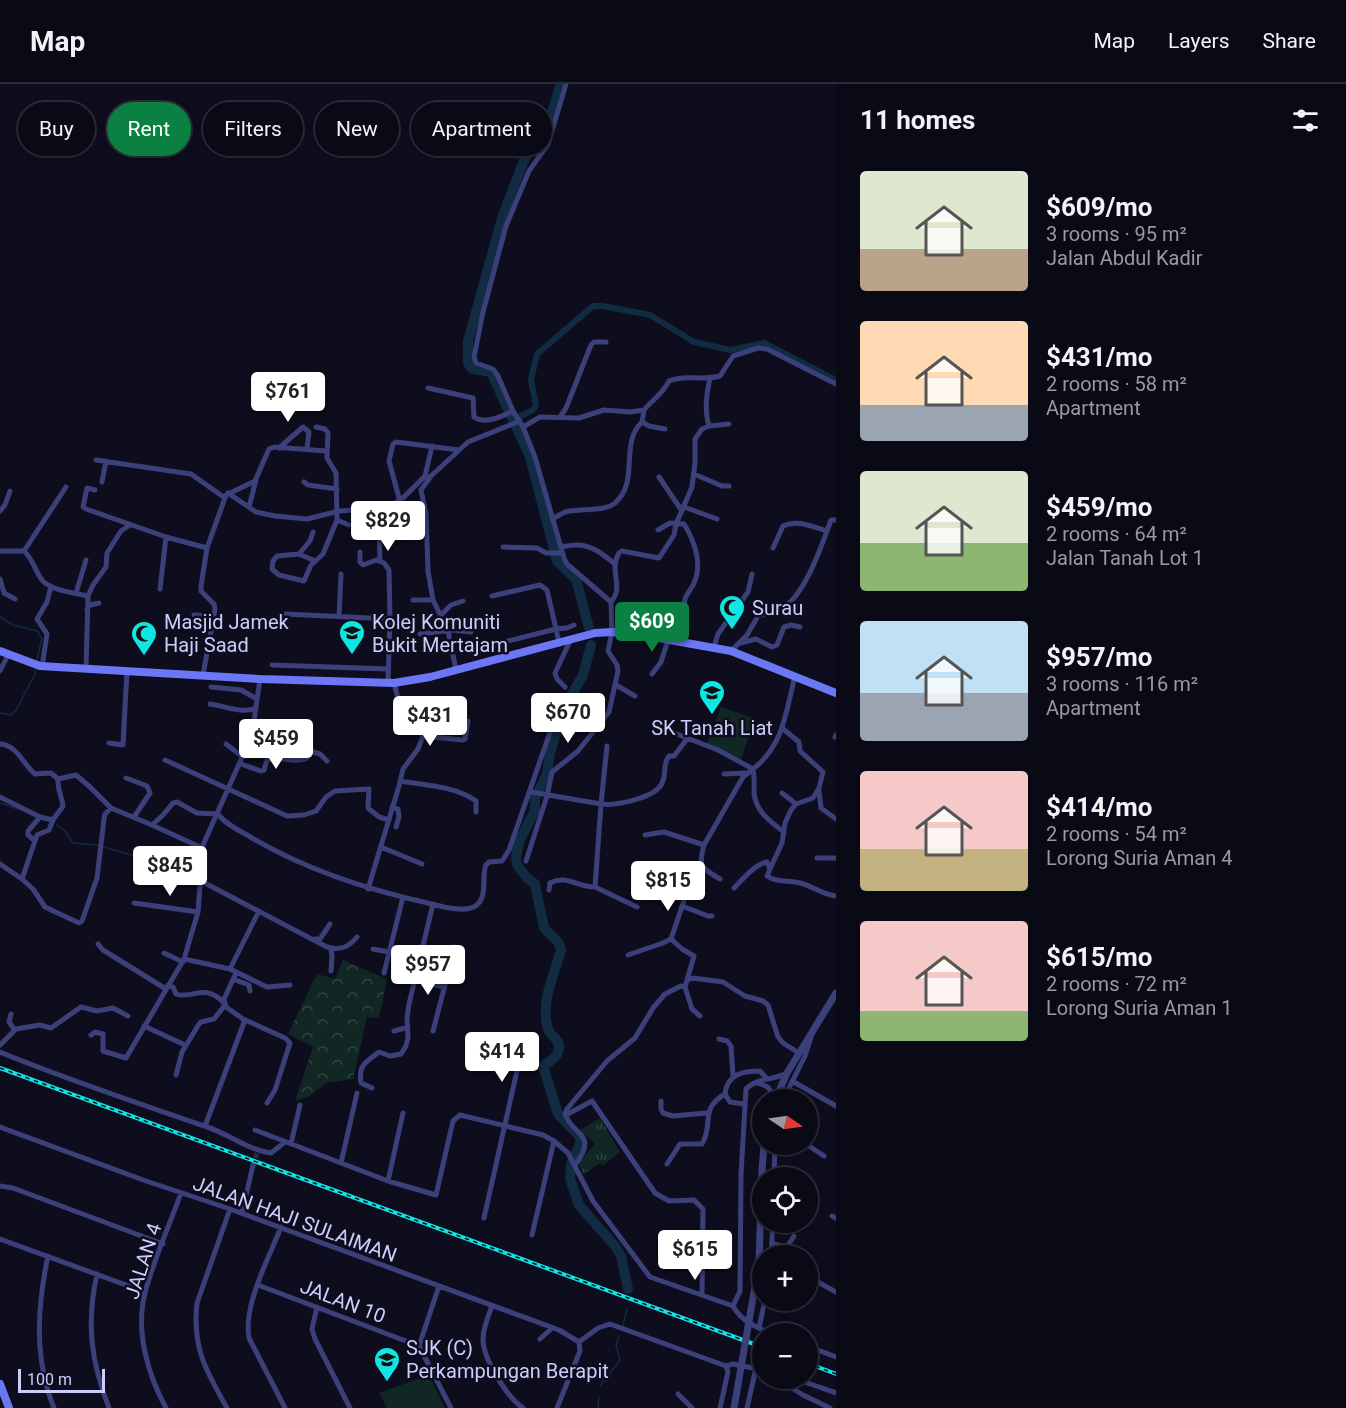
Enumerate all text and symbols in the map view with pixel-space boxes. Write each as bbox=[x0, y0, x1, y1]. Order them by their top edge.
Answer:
text: Map bbox=[30, 25, 85, 58]
text: Map bbox=[1093, 29, 1135, 53]
text: Layers bbox=[1168, 29, 1229, 53]
text: Share bbox=[1262, 29, 1316, 53]
chip: Buy bbox=[18, 102, 95, 156]
chip: Rent bbox=[107, 102, 191, 156]
chip: Filters bbox=[203, 102, 303, 156]
chip: New bbox=[315, 102, 399, 156]
chip: Apartment bbox=[411, 102, 552, 156]
icon: filters bbox=[1289, 104, 1322, 137]
text: 11 homes bbox=[860, 105, 975, 135]
text: $609/mo bbox=[1046, 192, 1153, 222]
icon: home bbox=[908, 195, 980, 267]
text: 3 rooms · 95 m² bbox=[1046, 222, 1187, 246]
text: Jalan Abdul Kadir bbox=[1046, 246, 1202, 270]
text: $431/mo bbox=[1046, 342, 1153, 372]
icon: home bbox=[908, 345, 980, 417]
pin: $761 bbox=[252, 372, 324, 423]
text: 2 rooms · 58 m² bbox=[1046, 372, 1187, 396]
text: $761 bbox=[265, 379, 311, 403]
text: Apartment bbox=[1046, 396, 1141, 420]
text: $459/mo bbox=[1046, 492, 1153, 522]
icon: home bbox=[908, 495, 980, 567]
pin: $829 bbox=[352, 501, 424, 552]
text: $829 bbox=[365, 508, 411, 532]
text: 2 rooms · 64 m² bbox=[1046, 522, 1187, 546]
text: Jalan Tanah Lot 1 bbox=[1046, 546, 1204, 570]
mosque icon: Surau bbox=[717, 593, 747, 631]
place label: Surau bbox=[752, 596, 803, 620]
pin: $609 bbox=[616, 602, 688, 653]
text: $609 bbox=[629, 609, 675, 633]
place label: Masjid Jamek Haji Saad bbox=[164, 610, 290, 657]
place label: Kolej Komuniti Bukit Mertajam bbox=[372, 610, 508, 657]
school or university icon: Kolej Komuniti Bukit Mertajam bbox=[337, 618, 367, 656]
mosque icon: Masjid Jamek Haji Saad bbox=[129, 619, 159, 657]
text: $957/mo bbox=[1046, 642, 1153, 672]
icon: home bbox=[908, 645, 980, 717]
text: 3 rooms · 116 m² bbox=[1046, 672, 1198, 696]
school or university icon: SK Tanah Liat bbox=[697, 678, 727, 716]
pin: $670 bbox=[532, 693, 604, 744]
pin: $431 bbox=[394, 696, 466, 747]
text: Apartment bbox=[1046, 696, 1141, 720]
text: $670 bbox=[545, 700, 591, 724]
text: $431 bbox=[407, 703, 453, 727]
place label: SK Tanah Liat bbox=[651, 716, 773, 740]
pin: $459 bbox=[240, 719, 312, 770]
text: $459 bbox=[253, 726, 299, 750]
text: $414/mo bbox=[1046, 792, 1153, 822]
icon: home bbox=[908, 795, 980, 867]
text: 2 rooms · 54 m² bbox=[1046, 822, 1187, 846]
pin: $845 bbox=[134, 846, 206, 897]
text: Lorong Suria Aman 4 bbox=[1046, 846, 1233, 870]
text: $845 bbox=[147, 853, 193, 877]
pin: $815 bbox=[632, 861, 704, 912]
text: $815 bbox=[645, 868, 691, 892]
text: $615/mo bbox=[1046, 942, 1153, 972]
pin: $957 bbox=[392, 945, 464, 996]
icon: home bbox=[908, 945, 980, 1017]
text: $957 bbox=[405, 952, 451, 976]
text: 2 rooms · 72 m² bbox=[1046, 972, 1187, 996]
text: Lorong Suria Aman 1 bbox=[1046, 996, 1233, 1020]
pin: $414 bbox=[466, 1032, 538, 1083]
text: $414 bbox=[479, 1039, 525, 1063]
north arrow bbox=[752, 1089, 818, 1155]
map controls bbox=[752, 1089, 818, 1389]
button: locate bbox=[752, 1167, 818, 1233]
street label: JALAN HAJI SULAIMAN bbox=[190, 1171, 400, 1267]
street label: JALAN 4 bbox=[119, 1220, 167, 1302]
pin: $615 bbox=[659, 1230, 731, 1281]
text: $615 bbox=[672, 1237, 718, 1261]
button: + bbox=[752, 1245, 818, 1311]
street label: JALAN 10 bbox=[297, 1274, 389, 1328]
button: − bbox=[752, 1323, 818, 1389]
place label: SJK (C) Perkampungan Berapit bbox=[406, 1336, 609, 1383]
school or university icon: SJK (C) Perkampungan Berapit bbox=[372, 1345, 402, 1383]
scale bar bbox=[18, 1366, 105, 1394]
text: 100 m bbox=[27, 1370, 72, 1389]

